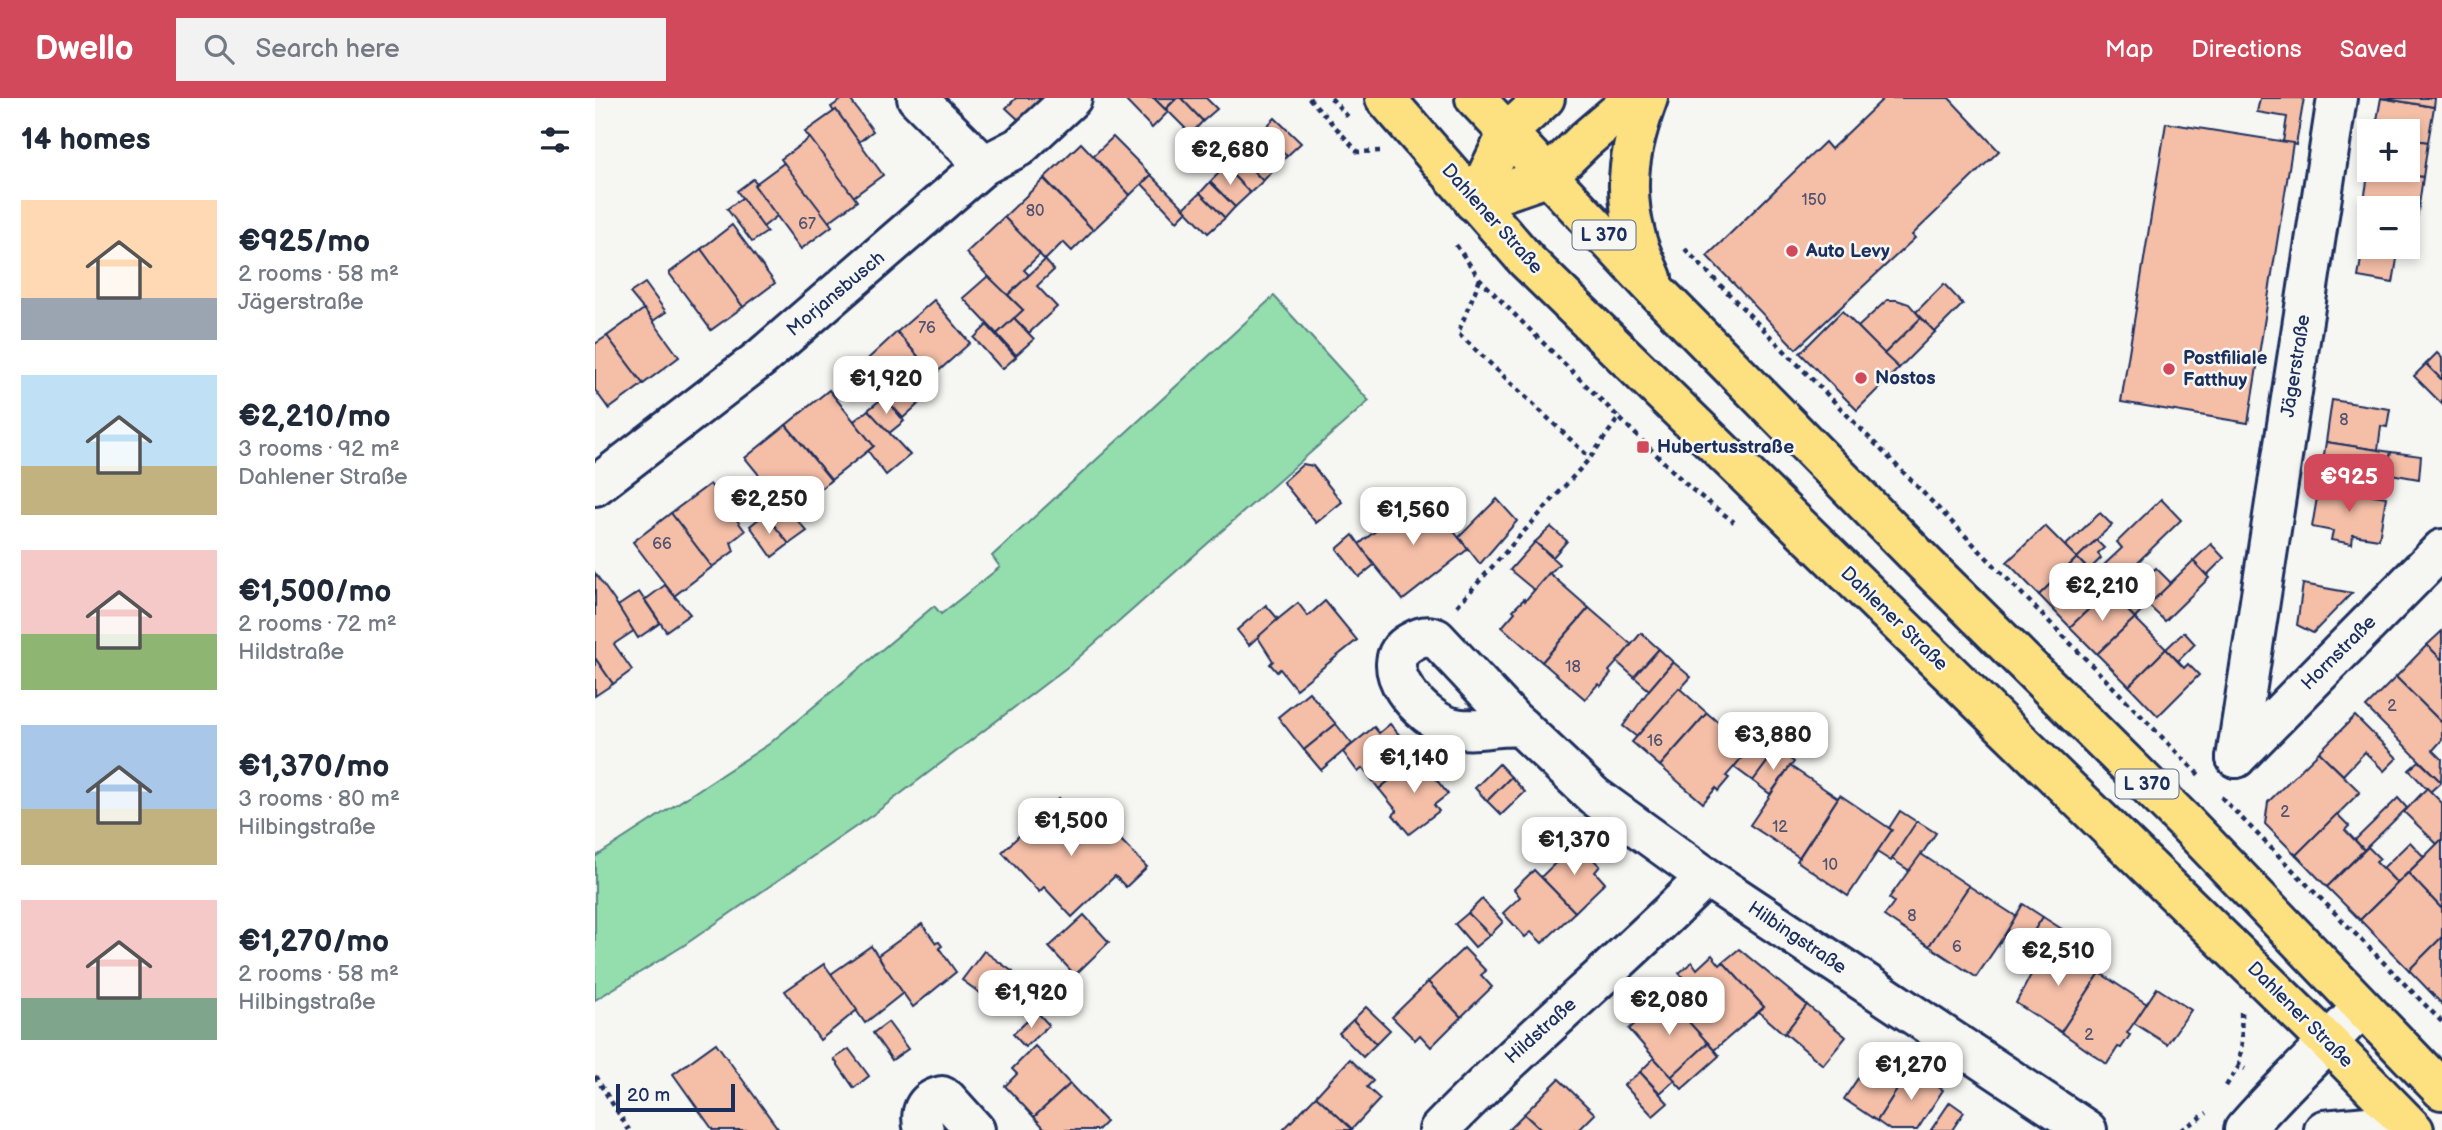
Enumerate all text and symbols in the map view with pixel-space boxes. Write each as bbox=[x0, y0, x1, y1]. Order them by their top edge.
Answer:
search box bbox=[176, 18, 666, 81]
text: Dwello bbox=[35, 29, 134, 69]
icon: search bbox=[200, 30, 238, 68]
text: Search here bbox=[256, 34, 400, 65]
text: Map bbox=[2105, 35, 2153, 64]
text: Directions bbox=[2191, 35, 2302, 64]
text: Saved bbox=[2340, 35, 2407, 64]
map controls bbox=[2357, 119, 2420, 259]
button: + bbox=[2357, 119, 2420, 182]
icon: filters bbox=[536, 121, 574, 159]
text: 14 homes bbox=[21, 122, 150, 158]
pin: €2,680 bbox=[1173, 127, 1287, 187]
text: €2,680 bbox=[1191, 136, 1269, 164]
street label: Dahlener Straße bbox=[1437, 159, 1547, 279]
house number: 150 bbox=[1802, 191, 1826, 210]
button: − bbox=[2357, 196, 2420, 259]
house number: 80 bbox=[1026, 202, 1044, 221]
house number: 67 bbox=[798, 215, 816, 234]
road number: L 370 bbox=[1573, 220, 1635, 250]
text: €925/mo bbox=[238, 224, 370, 260]
icon: home bbox=[77, 228, 161, 312]
place label: Auto Levy bbox=[1805, 240, 1890, 263]
marker: Auto Levy bbox=[1784, 243, 1800, 259]
street label: Morjansbusch bbox=[782, 246, 890, 342]
text: 2 rooms · 58 m² bbox=[238, 260, 399, 288]
text: Jägerstraße bbox=[238, 288, 364, 316]
street label: Jägerstraße bbox=[2277, 313, 2315, 419]
house number: 76 bbox=[918, 319, 936, 338]
place label: Postfiliale Fatthuy bbox=[2183, 347, 2268, 392]
pin: €1,920 bbox=[829, 356, 943, 416]
marker: Postfiliale Fatthuy bbox=[2161, 361, 2177, 377]
text: €1,920 bbox=[849, 365, 923, 393]
place label: Nostos bbox=[1875, 367, 1936, 390]
marker: Nostos bbox=[1853, 370, 1869, 386]
text: €2,210/mo bbox=[238, 399, 391, 435]
icon: home bbox=[77, 403, 161, 487]
house number: 8 bbox=[2339, 411, 2349, 430]
text: 3 rooms · 92 m² bbox=[238, 435, 400, 463]
place label: Hubertusstraße bbox=[1657, 436, 1794, 459]
marker: Hubertusstraße bbox=[1635, 439, 1651, 455]
pin: €925 bbox=[2308, 454, 2390, 514]
text: Dahlener Straße bbox=[238, 463, 408, 491]
text: €925 bbox=[2320, 463, 2378, 491]
pin: €2,250 bbox=[712, 476, 826, 536]
text: €2,250 bbox=[730, 485, 808, 513]
pin: €1,560 bbox=[1356, 488, 1470, 547]
text: €1,560 bbox=[1376, 496, 1450, 524]
house number: 66 bbox=[652, 535, 672, 554]
street label: Dahlener Straße bbox=[1836, 562, 1952, 676]
pin: €2,210 bbox=[2045, 564, 2159, 623]
text: €2,210 bbox=[2065, 572, 2139, 600]
text: €1,500/mo bbox=[238, 574, 391, 610]
icon: home bbox=[77, 578, 161, 662]
text: 2 rooms · 72 m² bbox=[238, 610, 397, 638]
street label: Hornstraße bbox=[2297, 611, 2381, 695]
text: Hildstraße bbox=[238, 638, 344, 666]
house number: 18 bbox=[1565, 658, 1581, 677]
house number: 2 bbox=[2387, 697, 2397, 716]
pin: €3,880 bbox=[1716, 712, 1830, 772]
text: €3,880 bbox=[1734, 721, 1812, 749]
house number: 16 bbox=[1647, 732, 1663, 751]
pin: €1,140 bbox=[1357, 736, 1471, 795]
text: €1,140 bbox=[1379, 744, 1449, 772]
text: €1,370/mo bbox=[238, 749, 389, 785]
icon: home bbox=[77, 753, 161, 837]
road number: L 370 bbox=[2115, 770, 2179, 798]
text: 3 rooms · 80 m² bbox=[238, 785, 400, 813]
pin: €1,500 bbox=[1014, 798, 1128, 858]
house number: 2 bbox=[2280, 803, 2290, 822]
text: €1,500 bbox=[1034, 807, 1108, 835]
text: Hilbingstraße bbox=[238, 813, 376, 841]
pin: €1,370 bbox=[1517, 818, 1631, 877]
house number: 12 bbox=[1772, 818, 1788, 837]
text: €1,370 bbox=[1538, 826, 1610, 854]
house number: 10 bbox=[1822, 856, 1838, 875]
street label: Hilbingstraße bbox=[1743, 897, 1851, 979]
house number: 8 bbox=[1907, 907, 1917, 926]
text: €1,270/mo bbox=[238, 924, 389, 960]
icon: home bbox=[77, 928, 161, 1012]
pin: €2,510 bbox=[2001, 928, 2115, 988]
text: €2,510 bbox=[2021, 937, 2095, 965]
house number: 6 bbox=[1952, 938, 1962, 957]
street label: Dahlener Straße bbox=[2242, 957, 2358, 1073]
text: 2 rooms · 58 m² bbox=[238, 960, 399, 988]
pin: €1,920 bbox=[974, 970, 1088, 1030]
pin: €2,080 bbox=[1612, 978, 1726, 1037]
text: €1,920 bbox=[994, 979, 1068, 1007]
text: €2,080 bbox=[1630, 986, 1708, 1014]
text: Hilbingstraße bbox=[238, 988, 376, 1016]
street label: Hildstraße bbox=[1501, 993, 1581, 1069]
house number: 2 bbox=[2084, 1026, 2094, 1045]
pin: €1,270 bbox=[1854, 1042, 1968, 1102]
text: €1,270 bbox=[1875, 1051, 1947, 1079]
scale bar bbox=[616, 1081, 735, 1113]
text: 20 m bbox=[627, 1084, 670, 1107]

